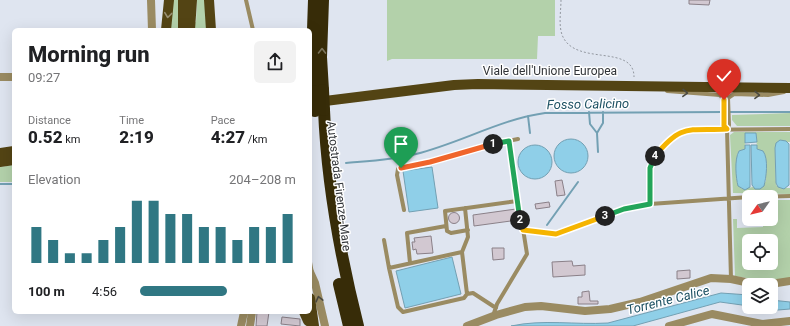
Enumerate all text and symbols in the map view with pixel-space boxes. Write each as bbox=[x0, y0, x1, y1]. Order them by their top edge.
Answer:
one-way arrow bbox=[163, 12, 172, 18]
button: share bbox=[254, 41, 296, 83]
text: Morning run bbox=[28, 42, 150, 67]
one-way arrow bbox=[317, 48, 326, 54]
pin bbox=[707, 59, 741, 100]
street label: Viale dell'Unione Europea bbox=[483, 64, 617, 78]
icon: check bbox=[713, 65, 735, 87]
text: 09:27 bbox=[28, 70, 60, 85]
one-way arrow bbox=[682, 88, 688, 97]
one-way arrow bbox=[754, 91, 760, 99]
water label: Fosso Calicino bbox=[547, 96, 629, 112]
text: Distance bbox=[28, 114, 71, 127]
text: Time bbox=[119, 114, 144, 127]
text: Pace bbox=[211, 114, 235, 127]
street label: Autostrada Firenze-Mare bbox=[324, 120, 354, 252]
text: 0.52 bbox=[28, 127, 62, 147]
text: 2:19 bbox=[119, 127, 154, 147]
text: 4:27 bbox=[211, 127, 245, 147]
pin bbox=[384, 127, 418, 168]
text: km bbox=[62, 133, 80, 146]
text: /km bbox=[245, 133, 268, 146]
icon: arrive bbox=[390, 133, 412, 155]
pin: 1 bbox=[483, 134, 503, 154]
text: 1 bbox=[490, 137, 496, 150]
pin: 4 bbox=[645, 146, 665, 166]
text: 4 bbox=[652, 149, 658, 162]
text: Elevation bbox=[28, 172, 81, 187]
text: 204–208 m bbox=[229, 172, 296, 187]
north arrow bbox=[742, 190, 778, 226]
map controls bbox=[742, 190, 778, 314]
pin: 3 bbox=[595, 206, 615, 226]
text: 3 bbox=[602, 209, 608, 222]
pin: 2 bbox=[510, 210, 530, 230]
text: 2 bbox=[517, 213, 523, 226]
button: locate bbox=[742, 234, 778, 270]
button: layers bbox=[742, 278, 778, 314]
water label: Torrente Calice bbox=[625, 282, 711, 318]
text: 100 m bbox=[28, 284, 65, 299]
text: 4:56 bbox=[92, 284, 117, 299]
one-way arrow bbox=[315, 295, 323, 302]

